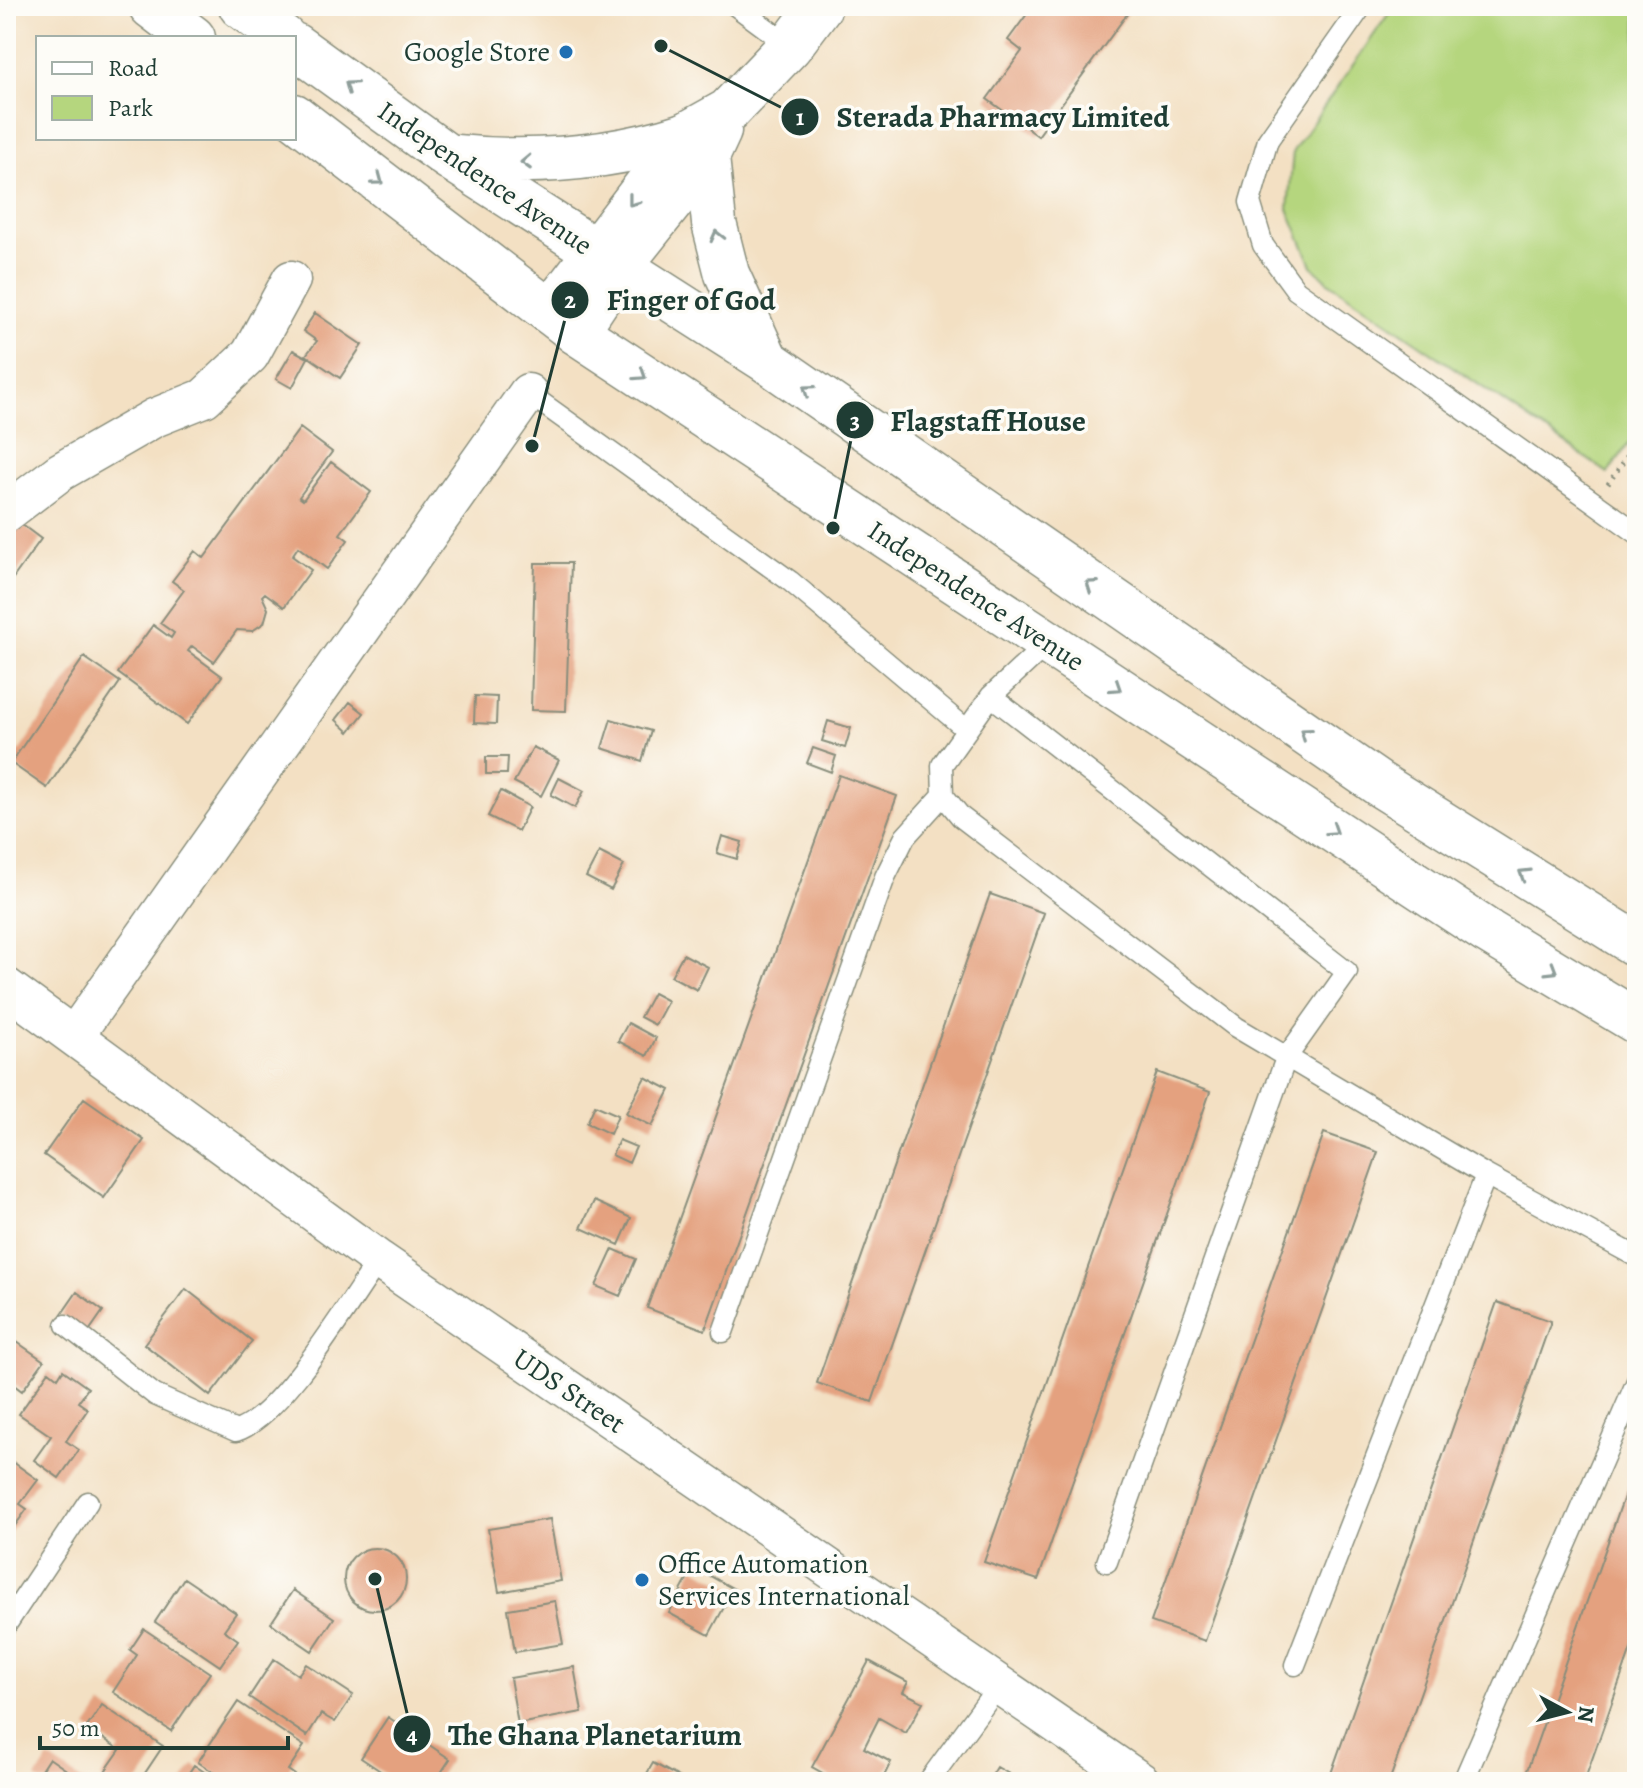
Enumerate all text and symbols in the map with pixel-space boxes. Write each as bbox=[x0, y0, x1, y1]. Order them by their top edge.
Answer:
place label: Google Store bbox=[404, 33, 550, 71]
legend bbox=[36, 36, 296, 140]
marker: Google Store bbox=[557, 43, 575, 61]
text: Road bbox=[108, 52, 158, 84]
one-way arrow bbox=[345, 81, 359, 96]
callout: Sterada Pharmacy Limited bbox=[780, 90, 1185, 144]
text: Park bbox=[108, 92, 153, 124]
street label: Independence Avenue bbox=[370, 92, 600, 264]
text: Sterada Pharmacy Limited bbox=[837, 97, 1170, 137]
text: 1 bbox=[796, 101, 805, 133]
one-way arrow bbox=[519, 154, 532, 171]
one-way arrow bbox=[369, 171, 384, 185]
one-way arrow bbox=[628, 192, 642, 207]
one-way arrow bbox=[709, 230, 726, 243]
callout: Finger of God bbox=[550, 273, 791, 327]
text: Finger of God bbox=[606, 280, 776, 320]
text: 2 bbox=[564, 284, 576, 316]
one-way arrow bbox=[632, 365, 647, 380]
one-way arrow bbox=[803, 385, 817, 400]
callout: Flagstaff House bbox=[835, 393, 1102, 447]
text: Flagstaff House bbox=[890, 401, 1086, 441]
text: 3 bbox=[850, 405, 860, 437]
street label: Independence Avenue bbox=[860, 512, 1092, 680]
one-way arrow bbox=[1086, 580, 1100, 595]
one-way arrow bbox=[1107, 678, 1121, 693]
one-way arrow bbox=[1300, 728, 1314, 743]
one-way arrow bbox=[1324, 820, 1339, 835]
one-way arrow bbox=[1518, 869, 1532, 884]
one-way arrow bbox=[1543, 961, 1558, 976]
street label: UDS Street bbox=[505, 1339, 633, 1443]
place label: Office Automation Services International bbox=[658, 1545, 910, 1615]
marker: Office Automation Services International bbox=[633, 1571, 651, 1589]
north arrow bbox=[1527, 1672, 1607, 1752]
scale bar bbox=[40, 1700, 288, 1750]
text: N bbox=[1570, 1705, 1602, 1724]
callout: The Ghana Planetarium bbox=[392, 1707, 758, 1761]
text: 50 m bbox=[52, 1712, 100, 1744]
text: The Ghana Planetarium bbox=[448, 1715, 742, 1755]
text: 4 bbox=[406, 1719, 418, 1751]

